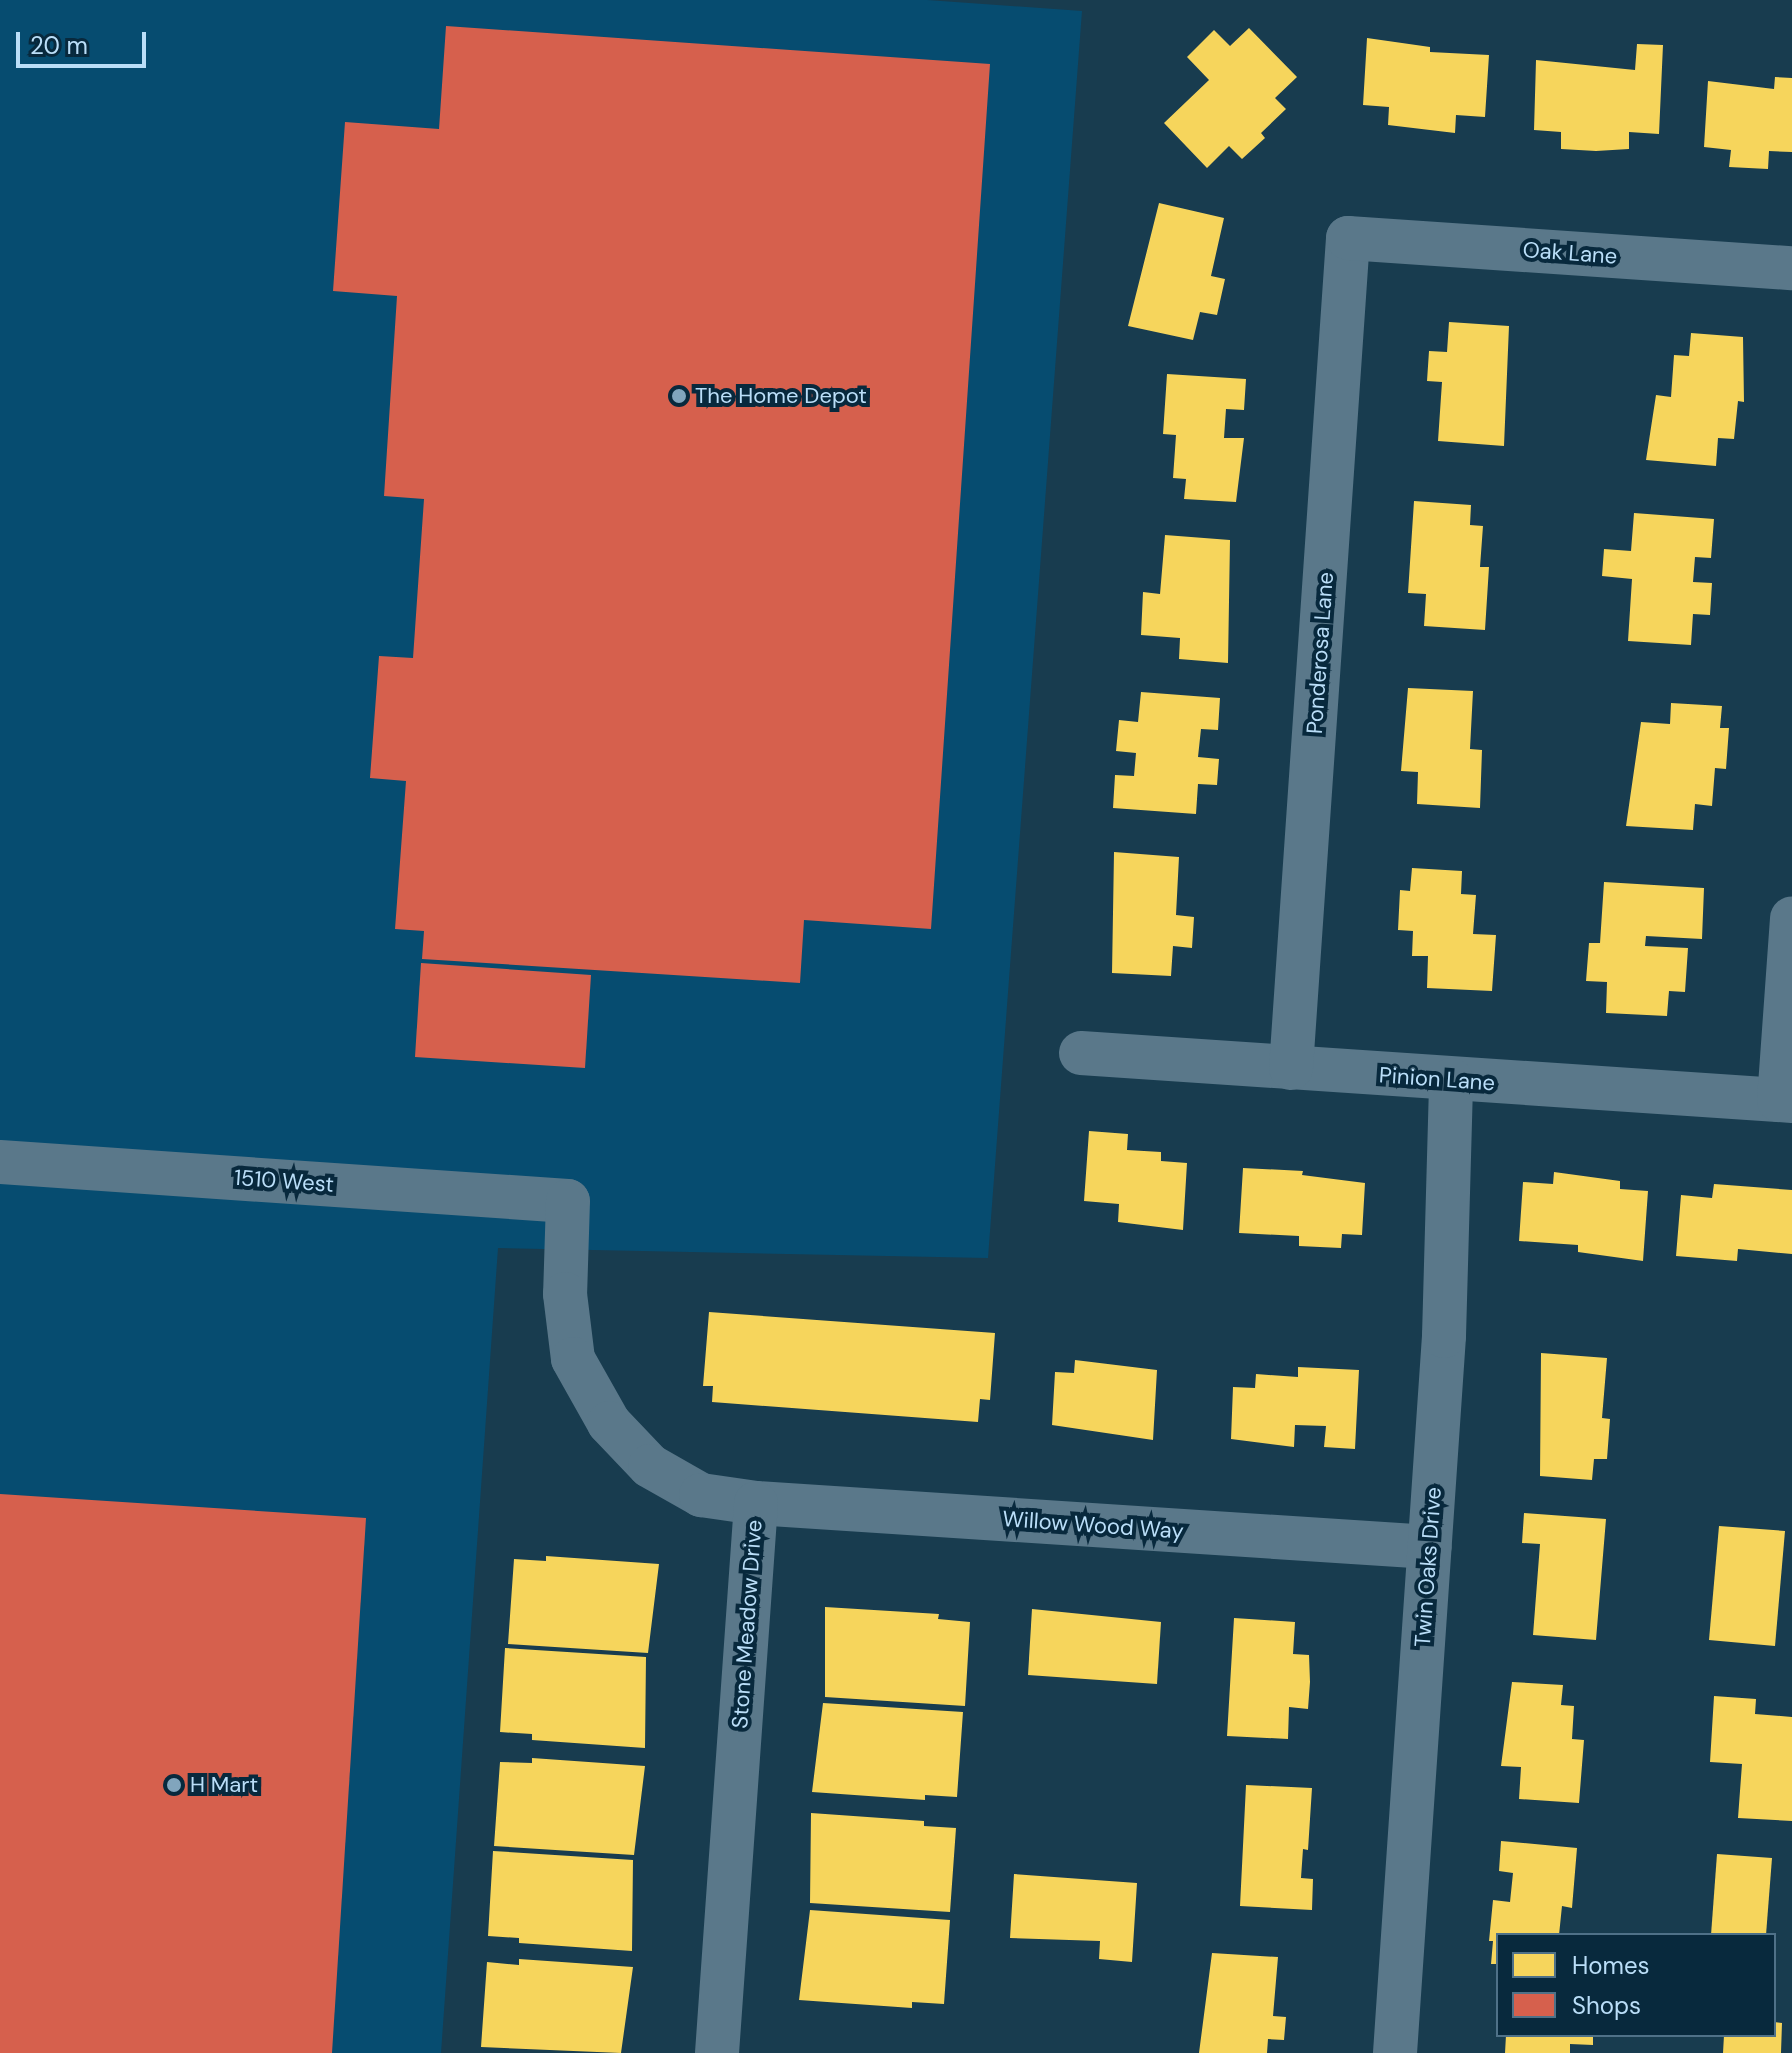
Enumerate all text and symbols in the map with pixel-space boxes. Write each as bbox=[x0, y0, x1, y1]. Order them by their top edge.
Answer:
scale bar bbox=[20, 16, 150, 66]
text: 20 m bbox=[30, 30, 88, 61]
street label: Oak Lane bbox=[1522, 237, 1618, 269]
place label: The Home Depot bbox=[695, 383, 867, 409]
marker: The Home Depot bbox=[670, 387, 688, 405]
street label: Ponderosa Lane bbox=[1301, 571, 1339, 735]
street label: Pinion Lane bbox=[1378, 1062, 1496, 1096]
street label: 1510 West bbox=[233, 1164, 335, 1198]
street label: Twin Oaks Drive bbox=[1409, 1486, 1447, 1648]
street label: Willow Wood Way bbox=[1001, 1505, 1185, 1545]
street label: Stone Meadow Drive bbox=[727, 1519, 767, 1729]
place label: H Mart bbox=[190, 1772, 258, 1798]
marker: H Mart bbox=[165, 1776, 183, 1794]
legend bbox=[1496, 1933, 1776, 2037]
text: Homes bbox=[1572, 1950, 1650, 1981]
text: Shops bbox=[1572, 1990, 1641, 2021]

